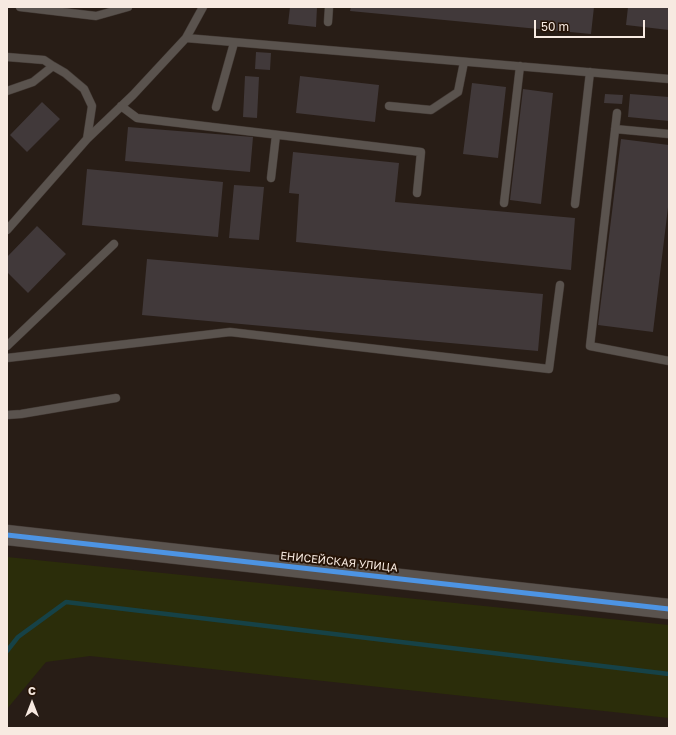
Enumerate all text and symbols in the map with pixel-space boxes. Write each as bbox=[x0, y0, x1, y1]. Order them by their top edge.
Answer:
scale bar bbox=[536, 12, 647, 38]
text: 50 m bbox=[541, 19, 569, 34]
street label: ЕНИСЕЙСКАЯ УЛИЦА bbox=[280, 549, 398, 575]
north arrow bbox=[12, 683, 52, 723]
text: С bbox=[28, 684, 36, 697]

